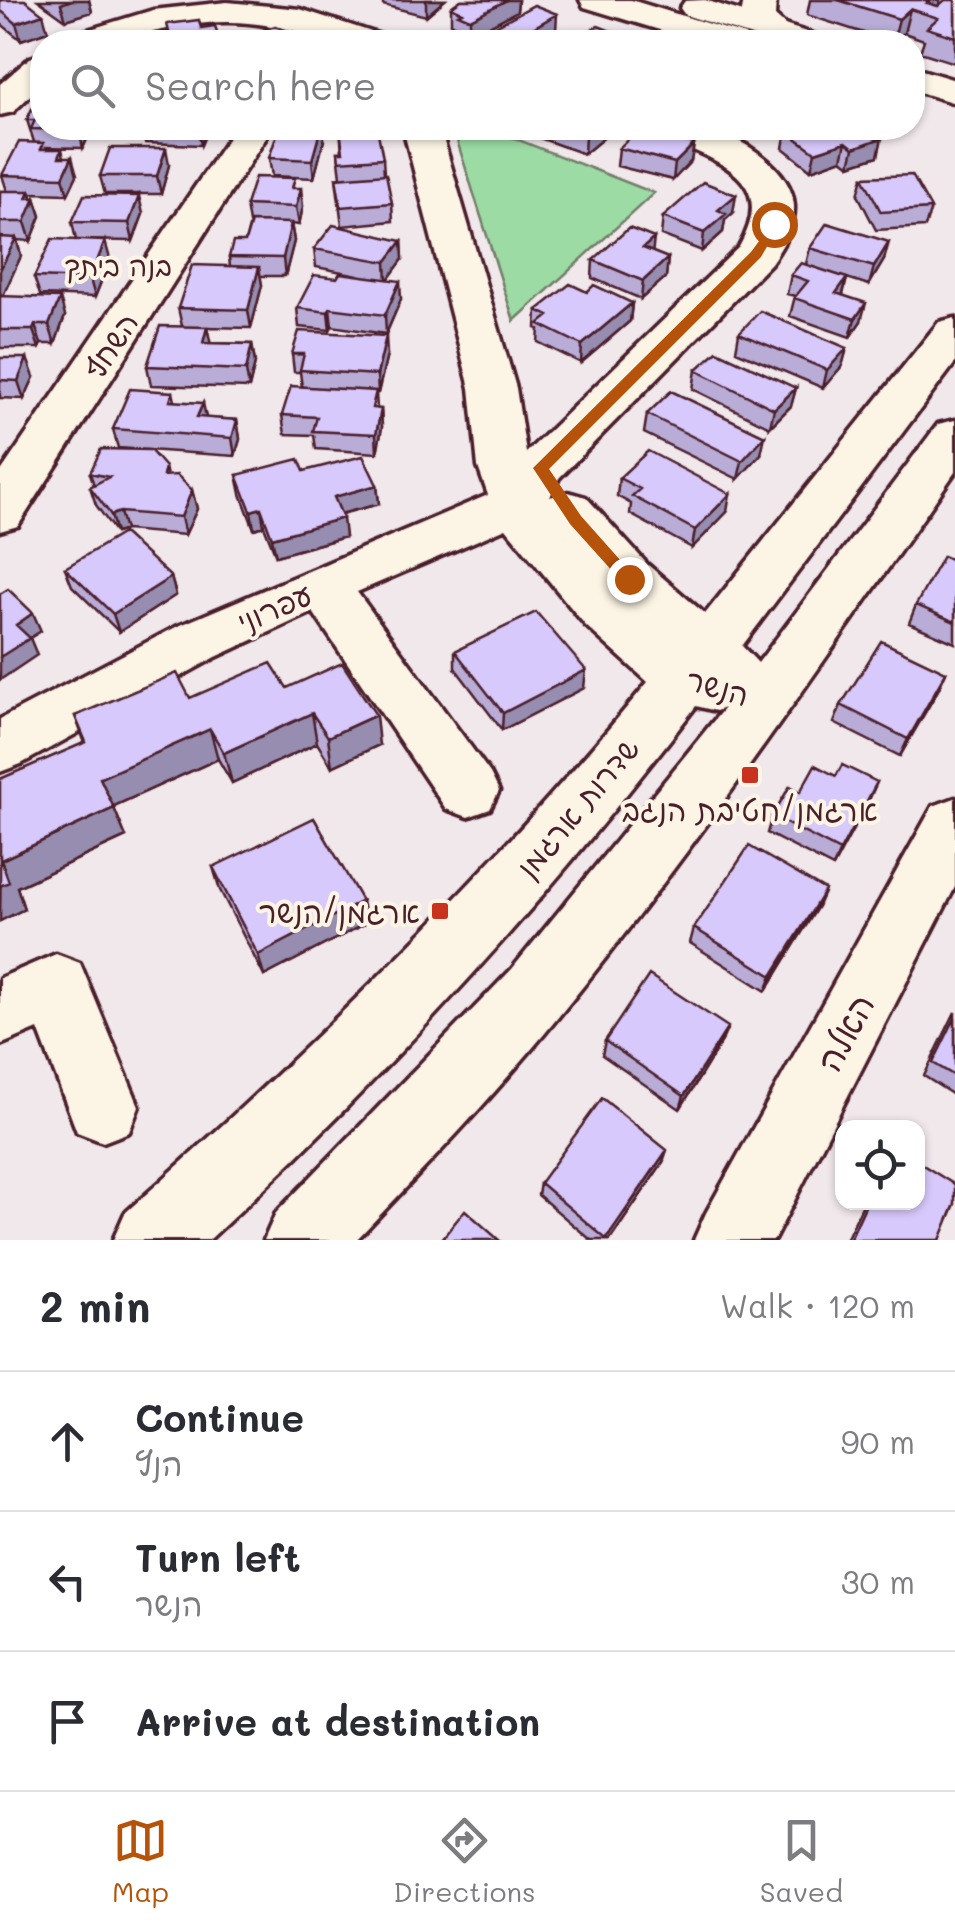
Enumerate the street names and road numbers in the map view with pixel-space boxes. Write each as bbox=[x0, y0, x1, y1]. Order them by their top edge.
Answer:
street label: השחף bbox=[74, 304, 146, 386]
street label: עפרוני bbox=[230, 573, 318, 641]
street label: הנשר bbox=[682, 658, 754, 714]
street label: שדרות ארגמן bbox=[507, 729, 647, 885]
street label: האלה bbox=[804, 985, 884, 1079]

